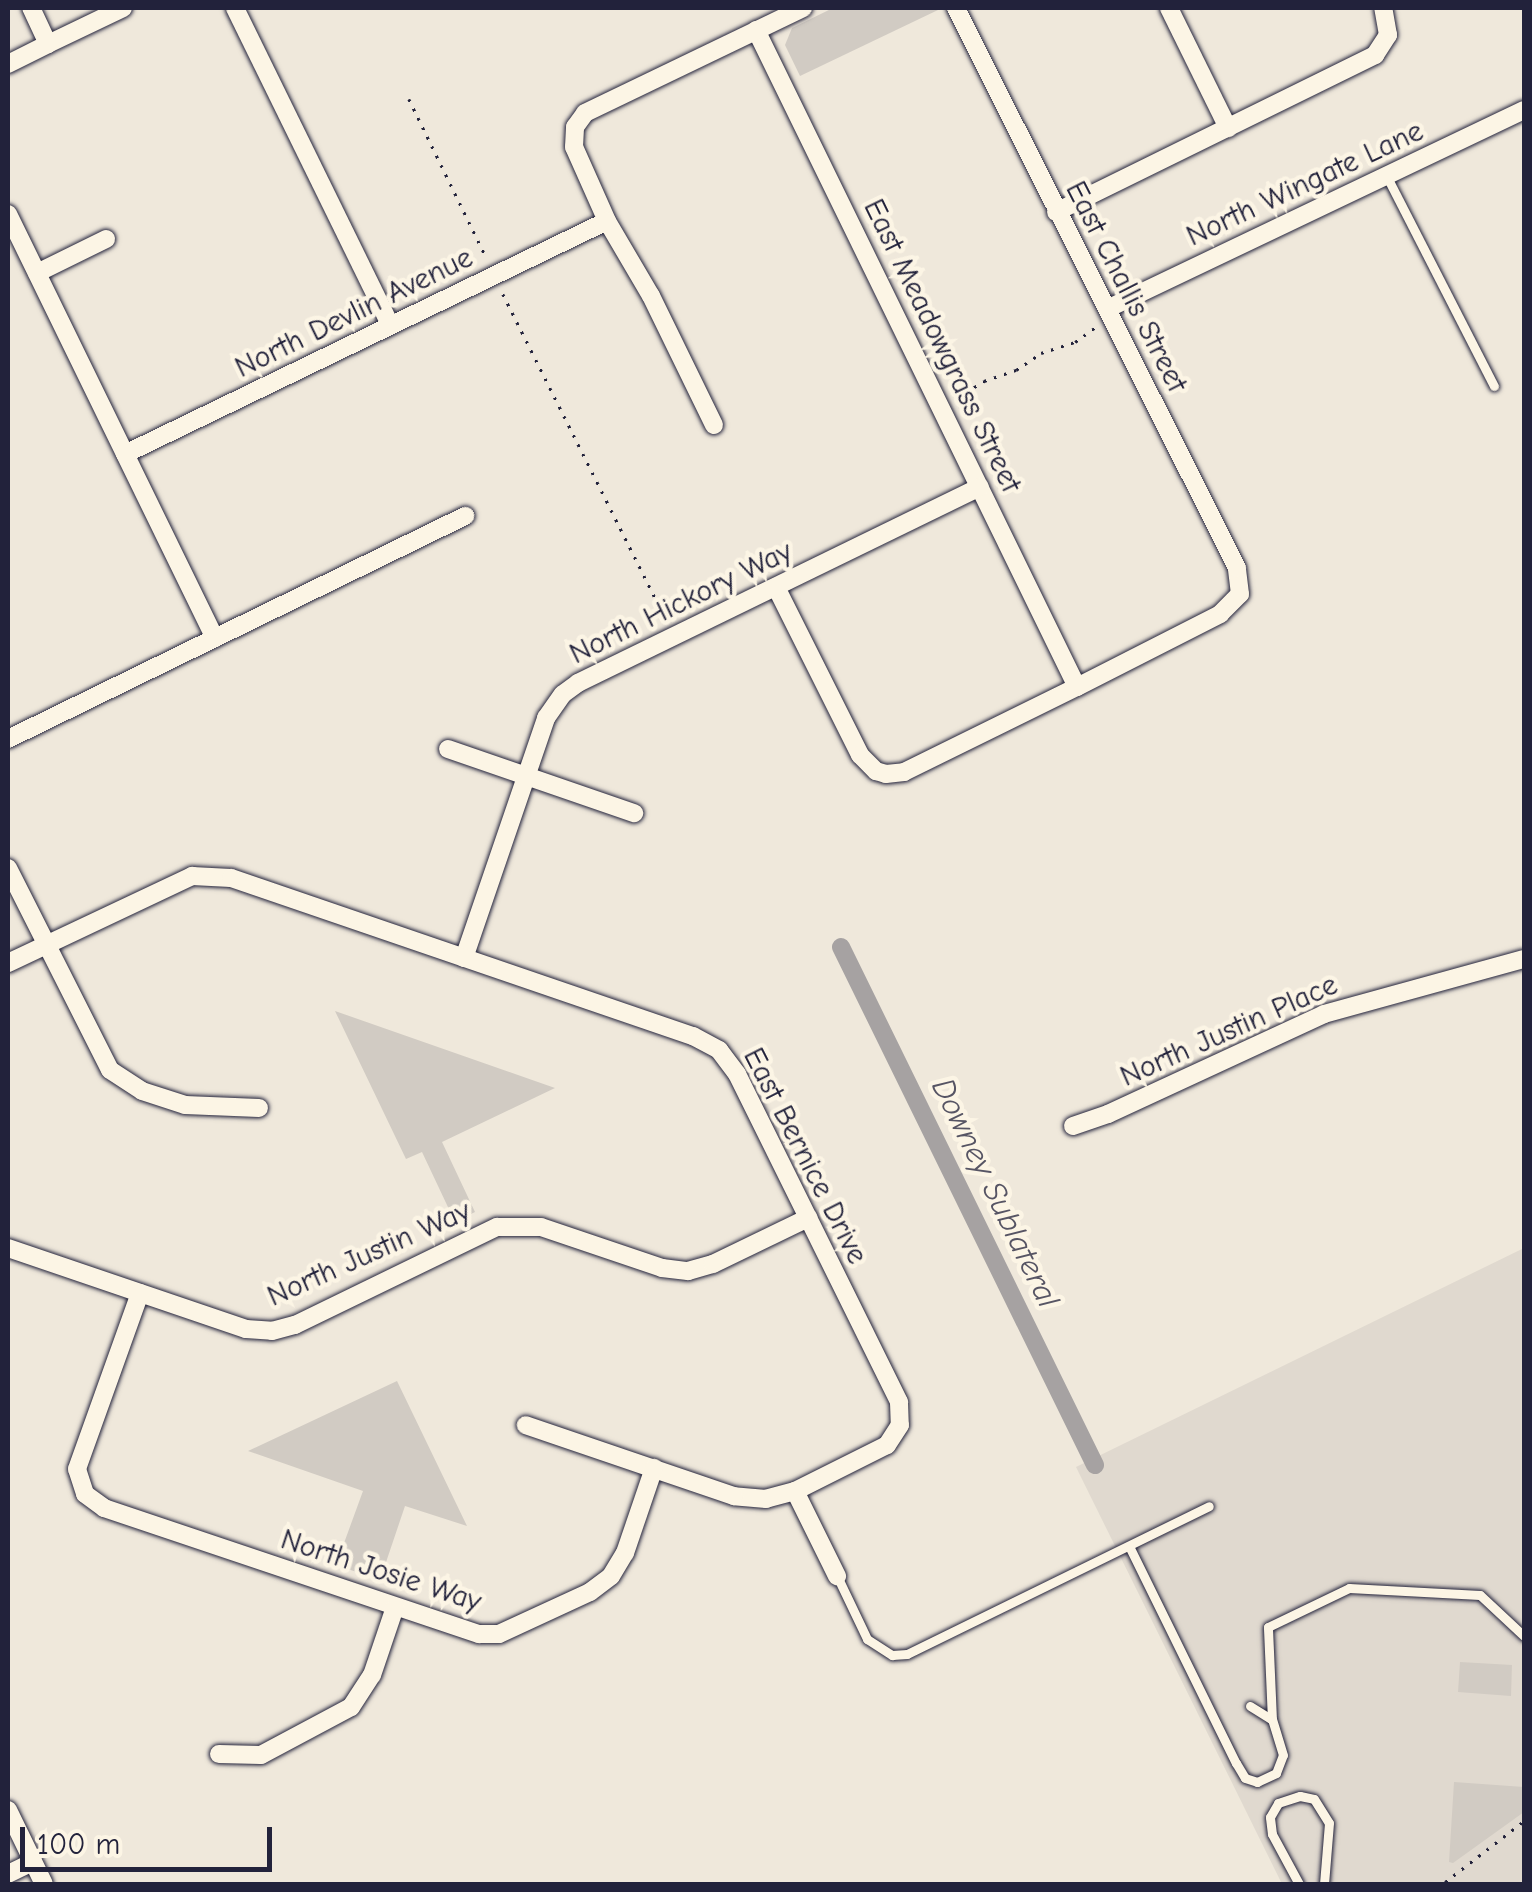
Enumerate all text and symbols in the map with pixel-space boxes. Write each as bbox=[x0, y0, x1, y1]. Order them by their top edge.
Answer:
street label: North Wingate Lane bbox=[1181, 113, 1429, 255]
street label: East Challis Street bbox=[1057, 175, 1195, 399]
street label: East Meadowgrass Street bbox=[855, 193, 1029, 499]
street label: North Devlin Avenue bbox=[229, 240, 479, 386]
street label: North Hickory Way bbox=[564, 534, 798, 672]
street label: North Justin Place bbox=[1115, 967, 1343, 1095]
street label: East Bernice Drive bbox=[735, 1042, 875, 1270]
water label: Downey Sublateral bbox=[923, 1072, 1067, 1314]
street label: North Justin Way bbox=[262, 1193, 476, 1315]
street label: North Josie Way bbox=[276, 1522, 486, 1620]
scale bar bbox=[25, 1807, 278, 1869]
text: 100 m bbox=[37, 1827, 120, 1862]

